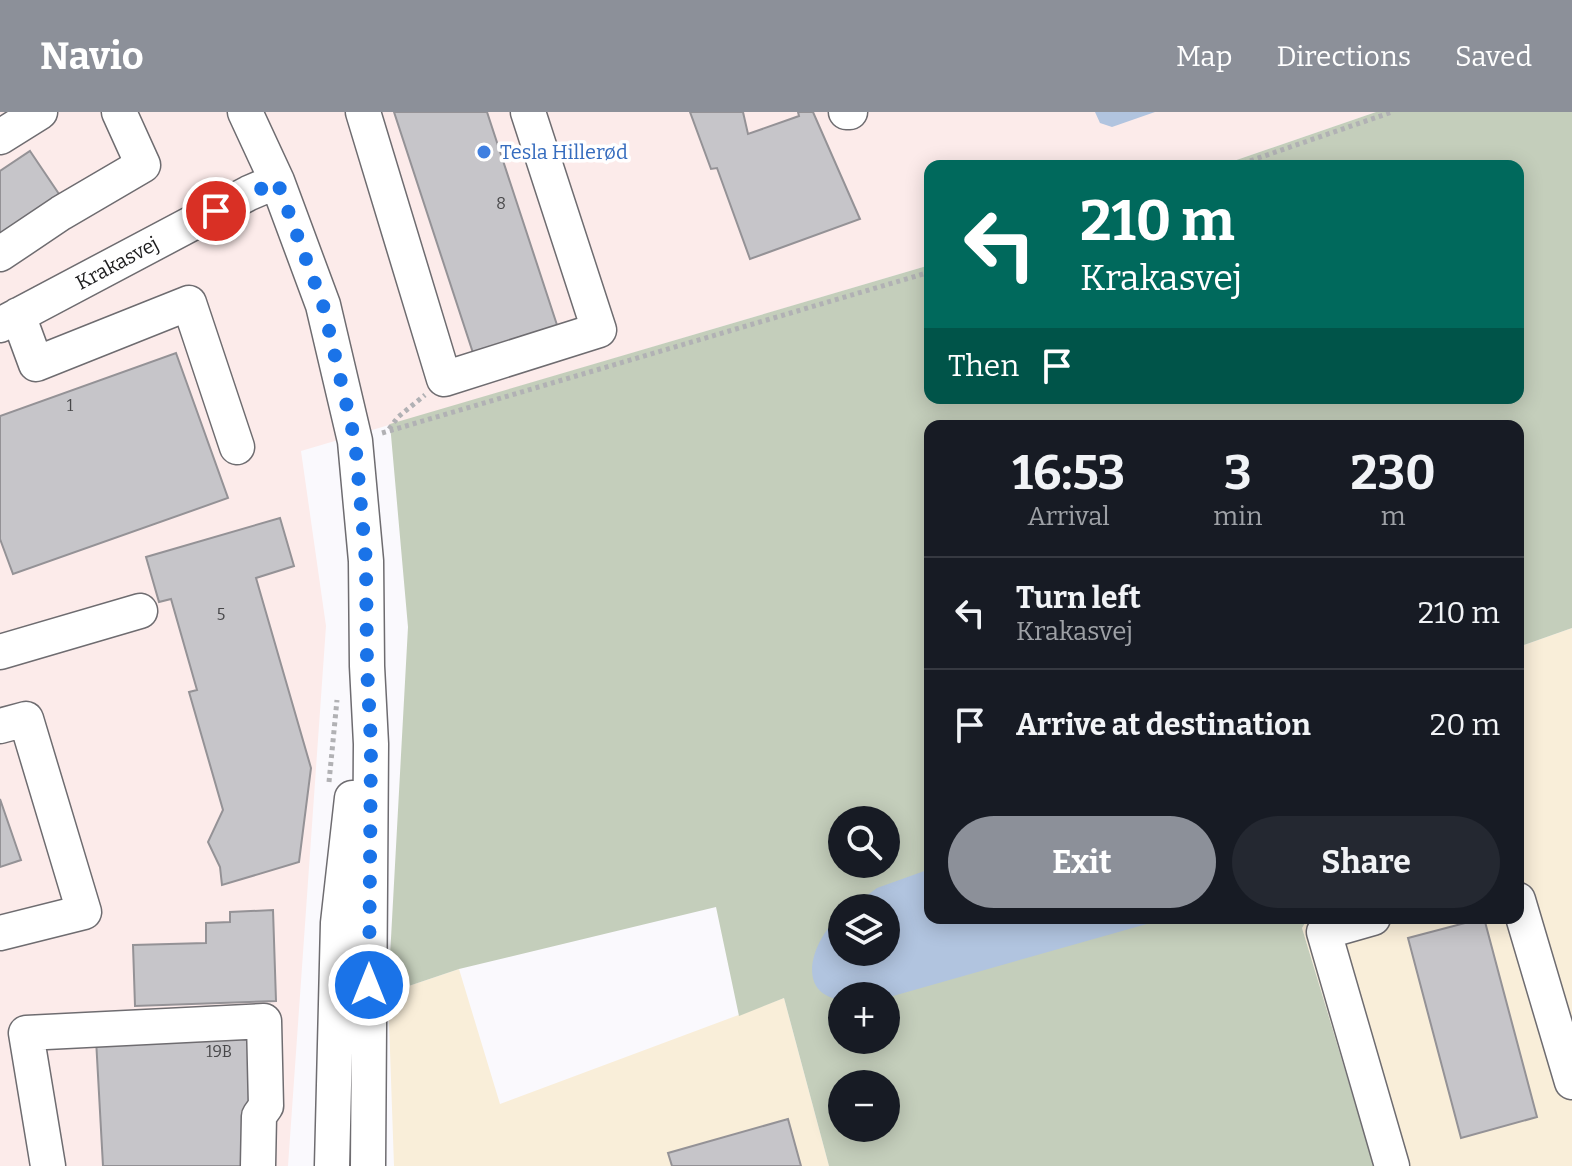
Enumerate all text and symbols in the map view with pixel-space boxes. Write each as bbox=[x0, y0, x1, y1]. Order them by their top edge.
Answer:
text: Navio bbox=[40, 33, 144, 79]
text: Map bbox=[1176, 40, 1232, 73]
text: Directions bbox=[1276, 40, 1411, 73]
text: Saved bbox=[1455, 40, 1532, 73]
place label: Tesla Hillerød bbox=[500, 140, 628, 164]
marker: Tesla Hillerød bbox=[475, 143, 493, 161]
pin bbox=[182, 177, 250, 245]
text: 210 m bbox=[1080, 188, 1235, 255]
icon: arrive bbox=[194, 189, 238, 233]
icon: left bbox=[948, 192, 1052, 296]
house number: 8 bbox=[496, 194, 506, 213]
street label: Krakasvej bbox=[72, 231, 163, 296]
text: Krakasvej bbox=[1080, 256, 1242, 300]
icon: arrive bbox=[1035, 344, 1079, 388]
text: Then bbox=[948, 348, 1019, 384]
house number: 1 bbox=[67, 396, 74, 415]
text: 16:53 bbox=[1012, 444, 1125, 502]
text: 3 bbox=[1224, 444, 1252, 502]
text: 230 bbox=[1351, 444, 1436, 502]
text: Arrival bbox=[1027, 501, 1110, 532]
text: min bbox=[1213, 501, 1262, 532]
text: m bbox=[1381, 501, 1406, 532]
text: Turn left bbox=[1016, 580, 1141, 616]
icon: left bbox=[948, 591, 992, 635]
text: 210 m bbox=[1418, 595, 1500, 631]
house number: 5 bbox=[217, 605, 225, 624]
text: Krakasvej bbox=[1016, 616, 1133, 647]
icon: arrive bbox=[948, 703, 992, 747]
text: Arrive at destination bbox=[1016, 707, 1311, 743]
text: 20 m bbox=[1430, 707, 1500, 743]
map controls bbox=[828, 806, 900, 1142]
button: search bbox=[828, 806, 900, 878]
button: Exit bbox=[948, 816, 1216, 908]
button: Share bbox=[1232, 816, 1500, 908]
button: layers bbox=[828, 894, 900, 966]
position arrow bbox=[327, 943, 411, 1027]
button: + bbox=[828, 982, 900, 1054]
house number: 19B bbox=[206, 1042, 232, 1061]
button: − bbox=[828, 1070, 900, 1142]

